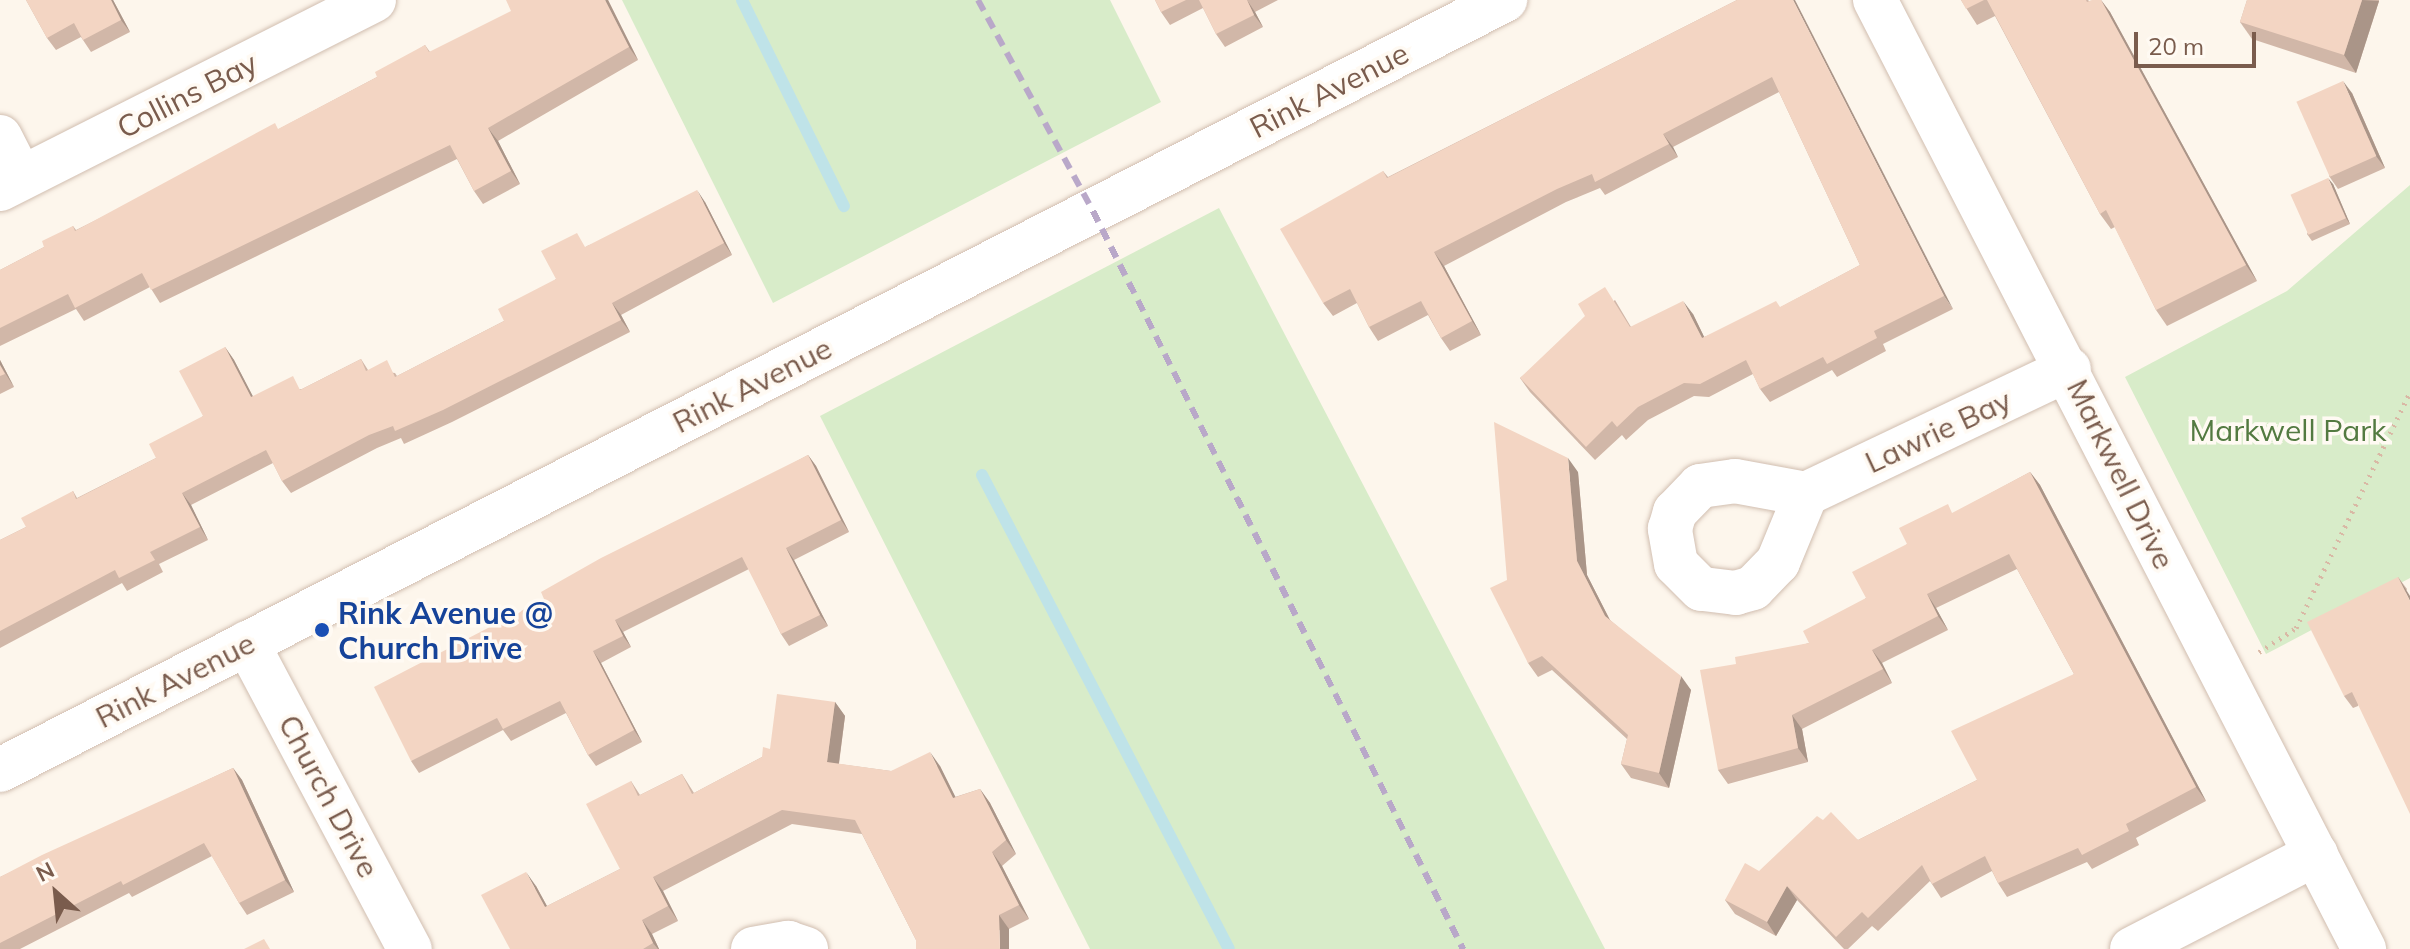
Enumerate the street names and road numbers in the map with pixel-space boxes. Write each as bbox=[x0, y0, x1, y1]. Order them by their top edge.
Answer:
street label: Rink Avenue bbox=[1244, 35, 1414, 145]
street label: Collins Bay bbox=[111, 44, 263, 146]
street label: Rink Avenue bbox=[667, 330, 837, 440]
street label: Markwell Drive bbox=[2060, 373, 2182, 575]
street label: Lawrie Bay bbox=[1859, 382, 2017, 480]
street label: Rink Avenue bbox=[90, 625, 260, 735]
street label: Church Drive bbox=[271, 709, 387, 883]

